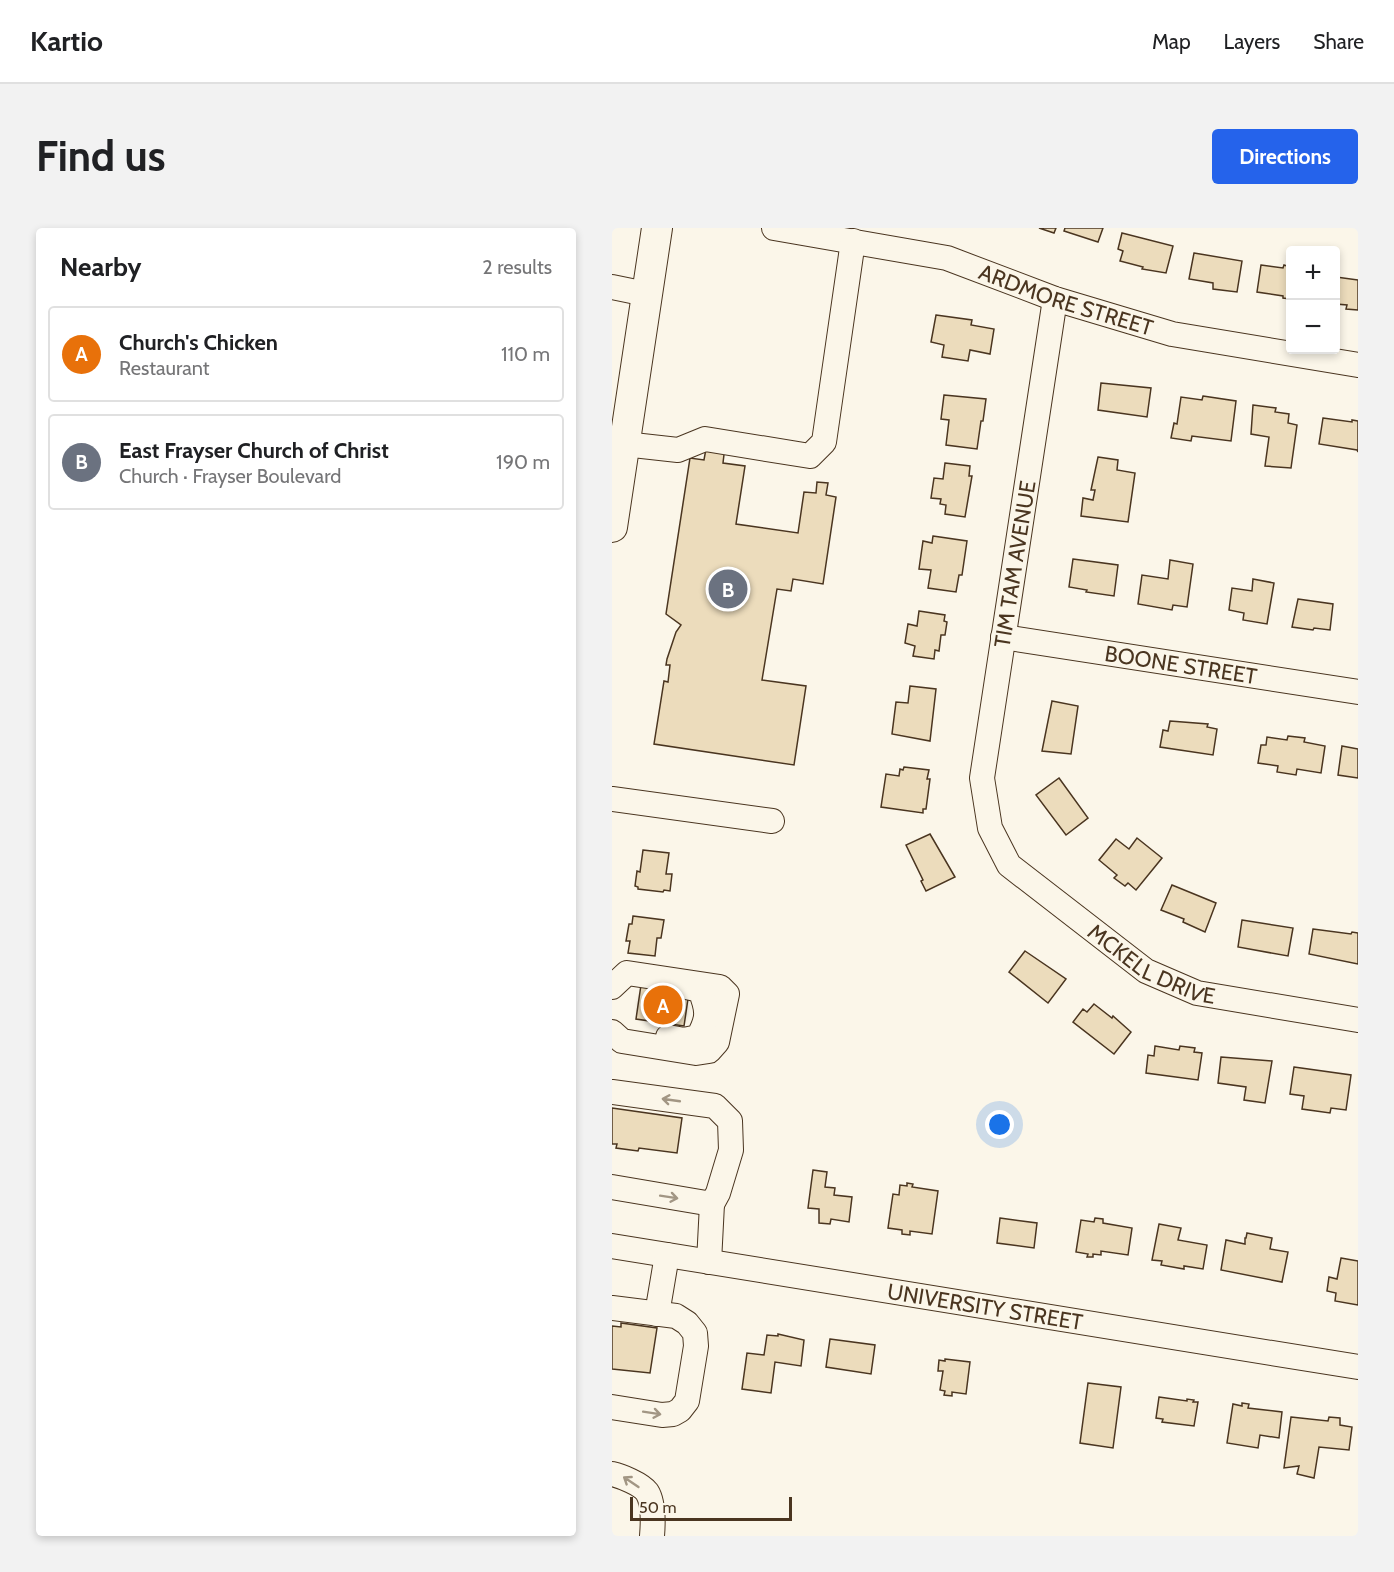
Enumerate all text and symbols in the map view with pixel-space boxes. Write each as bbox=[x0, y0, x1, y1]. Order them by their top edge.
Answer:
text: Kartio bbox=[30, 24, 103, 58]
text: Map bbox=[1152, 29, 1191, 54]
text: Layers bbox=[1224, 29, 1280, 54]
text: Share bbox=[1313, 29, 1364, 54]
button: Directions bbox=[1212, 129, 1358, 184]
text: Find us bbox=[36, 130, 165, 182]
map controls bbox=[1286, 246, 1340, 354]
button: + bbox=[1286, 246, 1340, 300]
text: Nearby bbox=[60, 251, 141, 283]
text: 2 results bbox=[482, 255, 552, 279]
street label: ARDMORE STREET bbox=[975, 258, 1157, 341]
button: − bbox=[1286, 300, 1340, 354]
text: Church's Chicken bbox=[119, 329, 278, 356]
text: A bbox=[75, 342, 88, 366]
text: 110 m bbox=[501, 342, 550, 366]
text: Restaurant bbox=[119, 356, 210, 380]
text: East Frayser Church of Christ bbox=[119, 437, 389, 464]
text: B bbox=[75, 450, 88, 474]
text: 190 m bbox=[496, 450, 550, 474]
text: Church · Frayser Boulevard bbox=[119, 464, 341, 488]
street label: TIM TAM AVENUE bbox=[988, 479, 1042, 649]
pin: B bbox=[708, 566, 748, 612]
street label: BOONE STREET bbox=[1103, 639, 1259, 690]
street label: MCKELL DRIVE bbox=[1083, 918, 1217, 1009]
pin: A bbox=[644, 982, 682, 1028]
one-way arrow bbox=[662, 1094, 682, 1105]
your location bbox=[985, 1110, 1014, 1139]
one-way arrow bbox=[659, 1192, 679, 1203]
street label: UNIVERSITY STREET bbox=[885, 1277, 1085, 1336]
one-way arrow bbox=[642, 1408, 662, 1419]
one-way arrow bbox=[624, 1476, 640, 1488]
scale bar bbox=[630, 1494, 792, 1522]
text: 50 m bbox=[639, 1498, 676, 1517]

